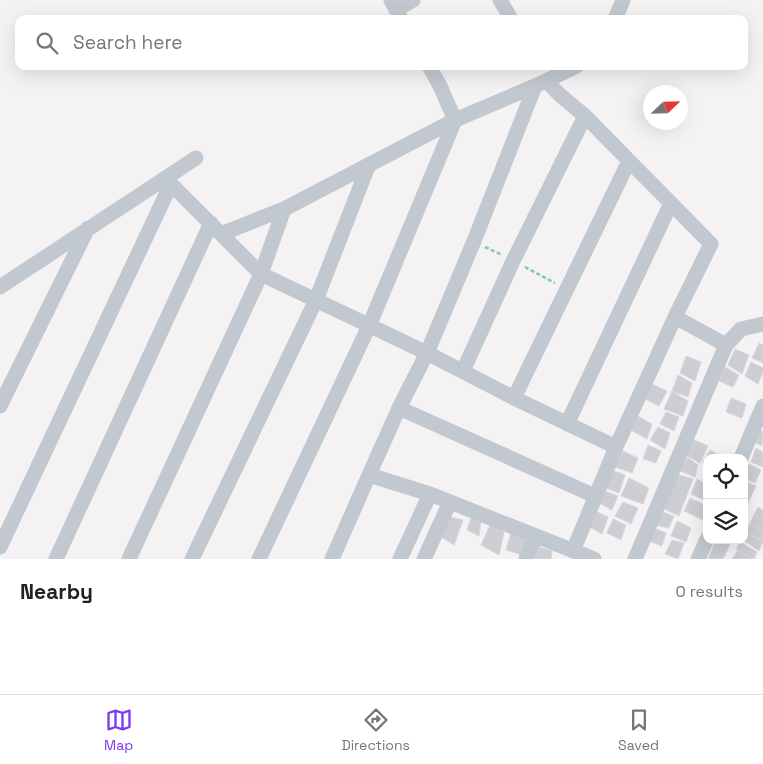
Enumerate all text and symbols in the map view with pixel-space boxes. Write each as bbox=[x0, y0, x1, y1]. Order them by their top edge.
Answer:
search box bbox=[15, 15, 748, 70]
icon: search bbox=[33, 29, 61, 57]
text: Search here bbox=[73, 30, 183, 55]
north arrow bbox=[643, 85, 688, 130]
map controls bbox=[703, 454, 748, 544]
button: locate bbox=[703, 454, 748, 499]
button: layers bbox=[703, 499, 748, 544]
text: Nearby bbox=[20, 578, 93, 605]
text: 0 results bbox=[675, 581, 743, 602]
tab: Map bbox=[104, 706, 133, 754]
tab: Directions bbox=[341, 706, 410, 754]
tab: Saved bbox=[618, 706, 659, 754]

